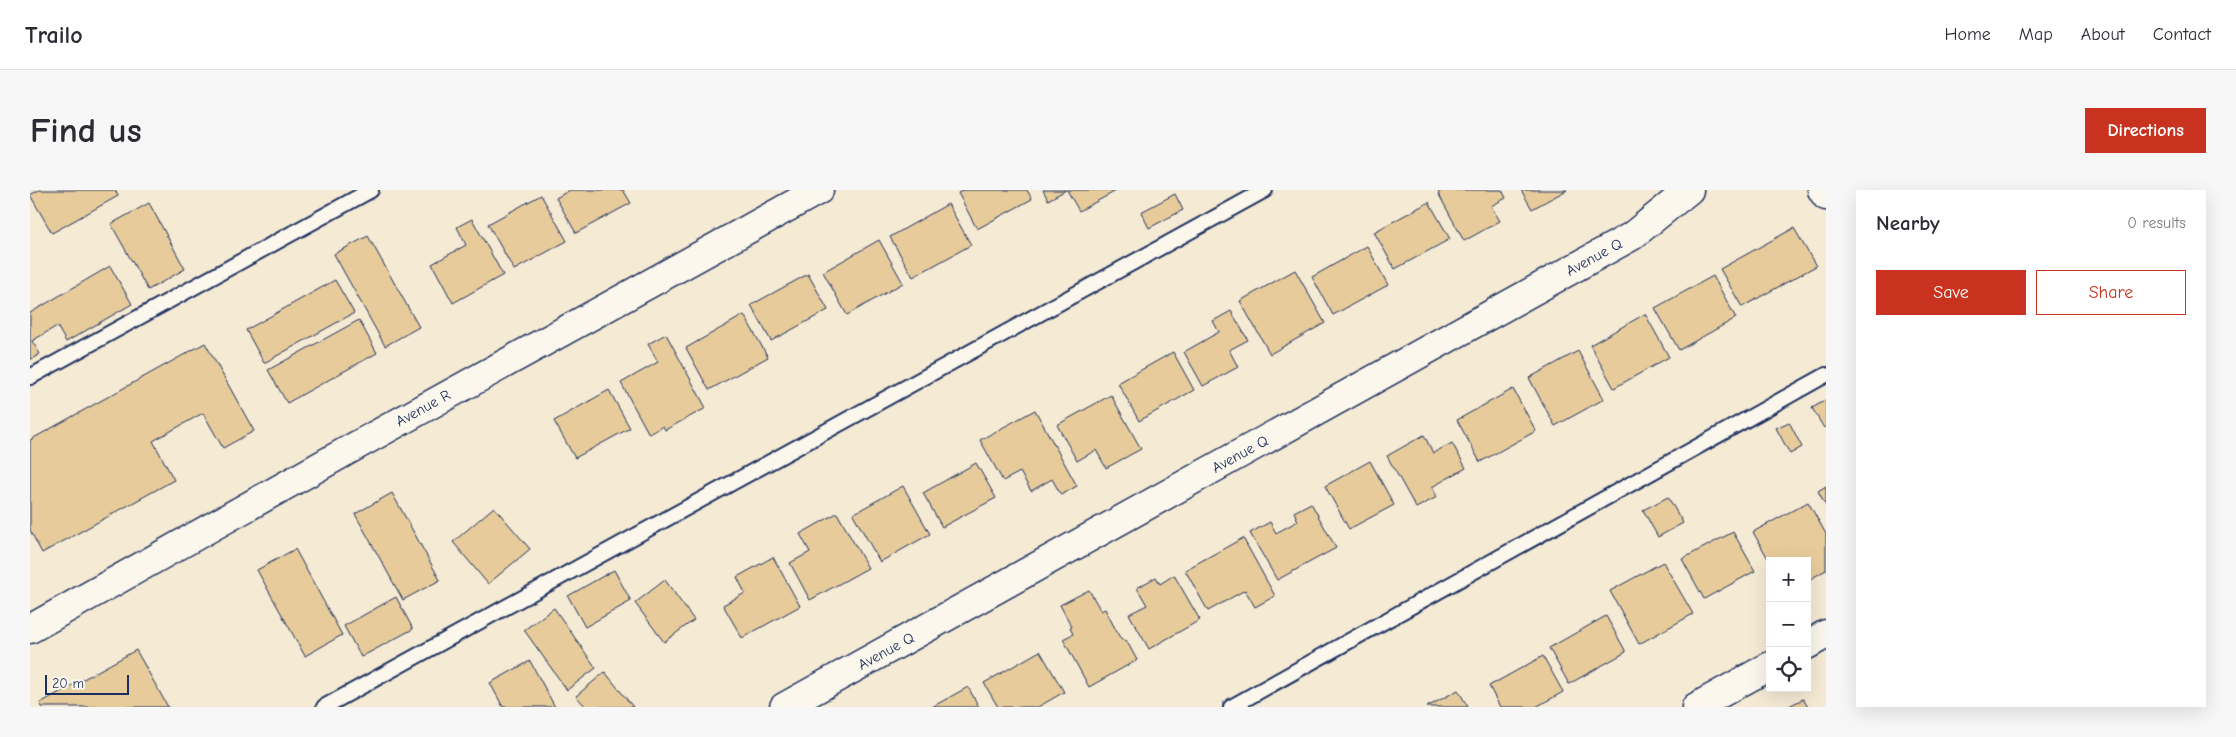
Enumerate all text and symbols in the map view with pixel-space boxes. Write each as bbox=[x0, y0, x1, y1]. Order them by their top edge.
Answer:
text: Trailo bbox=[25, 21, 83, 49]
text: Home bbox=[1944, 24, 1991, 45]
text: Map bbox=[2019, 24, 2053, 45]
text: About bbox=[2081, 24, 2125, 45]
text: Contact bbox=[2153, 24, 2211, 45]
button: Directions bbox=[2085, 108, 2206, 153]
text: Find us bbox=[30, 110, 142, 151]
text: Nearby bbox=[1876, 211, 1940, 235]
text: 0 results bbox=[2127, 214, 2186, 232]
street label: Avenue Q bbox=[1563, 234, 1625, 280]
button: Save bbox=[1876, 270, 2026, 315]
button: Share bbox=[2036, 270, 2186, 315]
street label: Avenue R bbox=[393, 386, 453, 430]
street label: Avenue Q bbox=[1209, 431, 1271, 477]
map controls bbox=[1766, 557, 1811, 692]
button: + bbox=[1766, 557, 1811, 602]
button: − bbox=[1766, 602, 1811, 647]
street label: Avenue Q bbox=[855, 628, 917, 674]
button: locate bbox=[1766, 647, 1811, 692]
scale bar bbox=[45, 672, 129, 695]
text: 20 m bbox=[52, 675, 84, 692]

